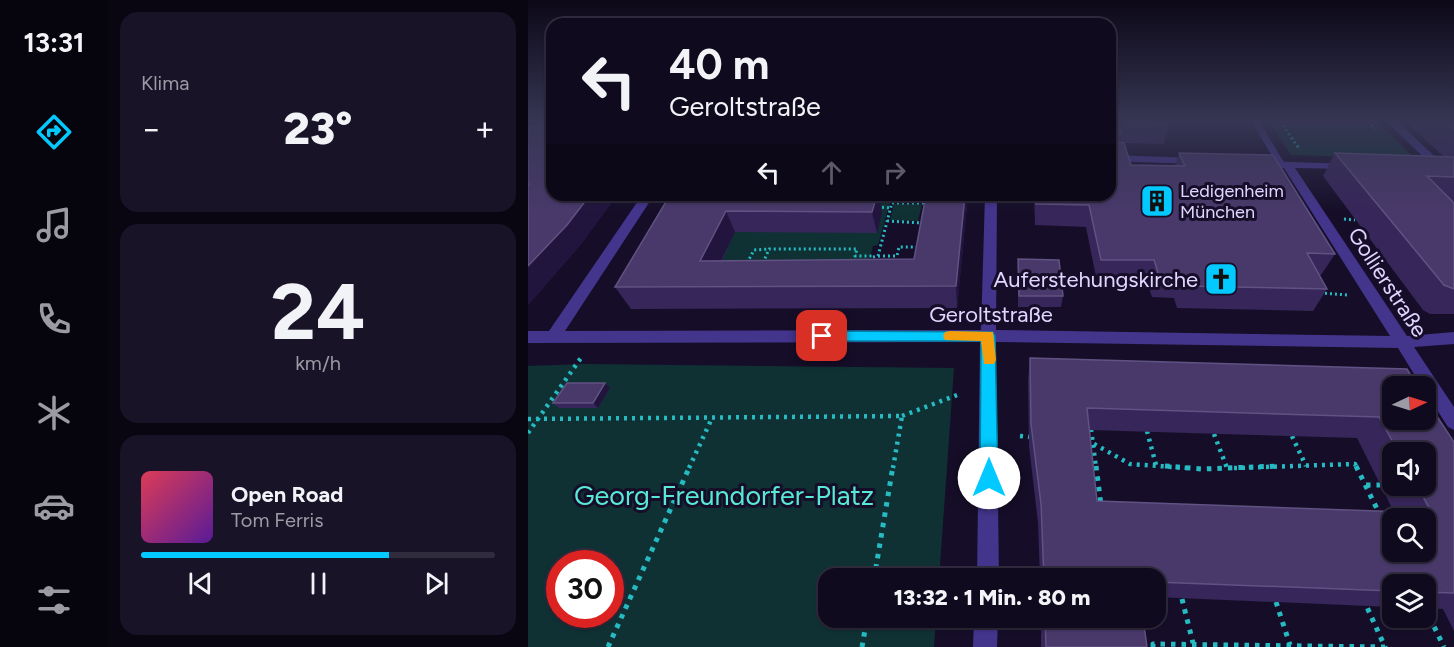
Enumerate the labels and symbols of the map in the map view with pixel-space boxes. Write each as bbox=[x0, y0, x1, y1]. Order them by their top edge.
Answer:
place label: Ledigenheim München bbox=[1180, 180, 1284, 223]
building icon: Ledigenheim München bbox=[1139, 183, 1175, 219]
street label: Gollierstraße bbox=[1342, 222, 1433, 342]
church icon: Auferstehungskirche bbox=[1203, 261, 1239, 297]
place label: Auferstehungskirche bbox=[993, 266, 1198, 293]
street label: Geroltstraße bbox=[929, 301, 1053, 328]
pin bbox=[796, 310, 847, 361]
north arrow bbox=[1382, 376, 1436, 430]
position arrow bbox=[957, 446, 1021, 510]
park label: Georg-Freundorfer-Platz bbox=[574, 479, 874, 512]
speed limit sign: 30 bbox=[546, 550, 624, 628]

